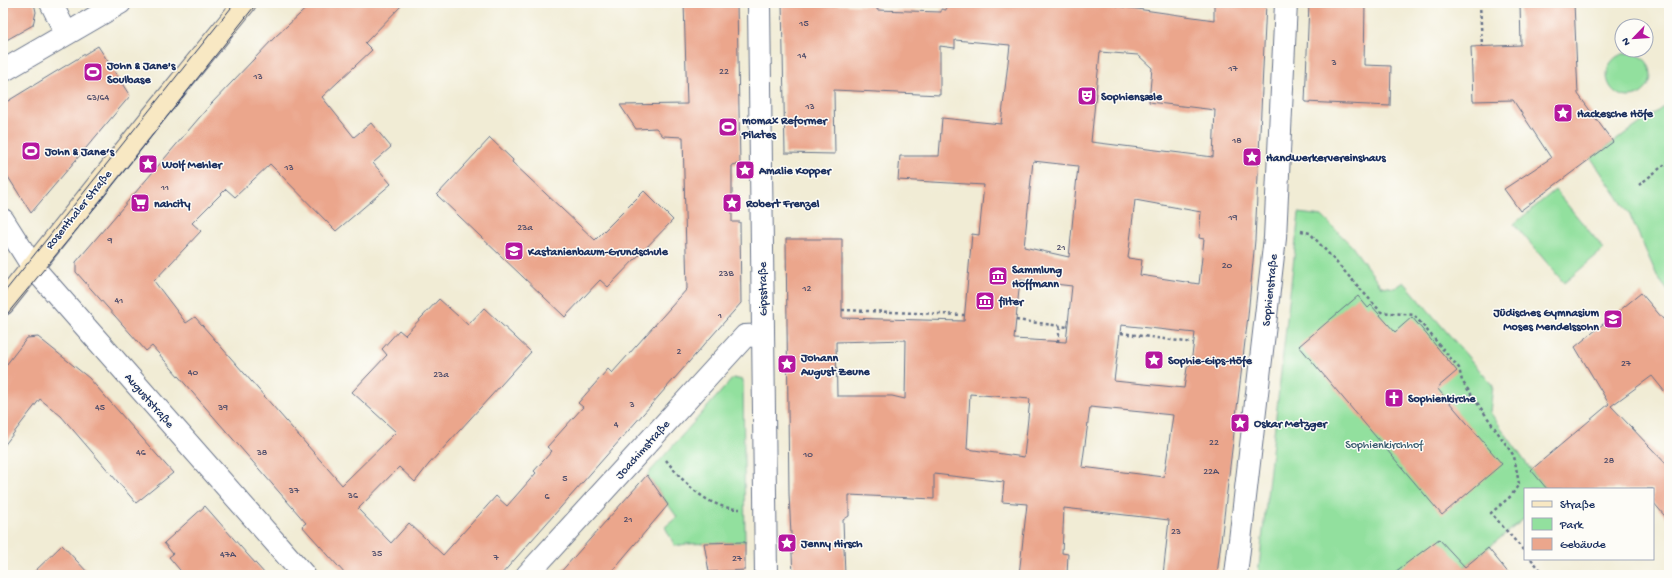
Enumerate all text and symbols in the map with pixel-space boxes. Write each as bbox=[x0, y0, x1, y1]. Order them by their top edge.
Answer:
house number: 15 bbox=[798, 18, 809, 30]
north arrow bbox=[1614, 18, 1654, 58]
text: N bbox=[1620, 36, 1634, 47]
house number: 14 bbox=[797, 50, 807, 62]
house number: 3 bbox=[1330, 57, 1337, 69]
place label: John & Jane's Soulbase bbox=[106, 60, 176, 88]
sports icon: John & Jane's Soulbase bbox=[82, 61, 104, 83]
house number: 17 bbox=[1227, 63, 1238, 75]
house number: 22 bbox=[719, 66, 729, 78]
house number: 13 bbox=[252, 71, 263, 83]
theatre icon: Sophiensæle bbox=[1076, 85, 1098, 107]
place label: Sophiensæle bbox=[1101, 91, 1163, 105]
house number: 63/64 bbox=[87, 92, 109, 104]
house number: 13 bbox=[804, 101, 815, 113]
place icon: Hackesche Höfe bbox=[1552, 102, 1574, 124]
place label: Hackesche Höfe bbox=[1577, 108, 1654, 122]
place label: momax Reformer Pilates bbox=[741, 115, 828, 143]
sports icon: momax Reformer Pilates bbox=[717, 116, 739, 138]
house number: 18 bbox=[1231, 135, 1242, 147]
sports icon: John & Jane‘s bbox=[20, 140, 42, 162]
place label: John & Jane‘s bbox=[44, 146, 115, 160]
place icon: Handwerkervereinshaus bbox=[1241, 146, 1263, 168]
place label: Handwerkervereinshaus bbox=[1266, 152, 1386, 166]
place icon: Wolf Mehler bbox=[137, 153, 159, 175]
place label: Wolf Mehler bbox=[161, 159, 223, 173]
place icon: Amalie Kopper bbox=[734, 159, 756, 181]
house number: 13 bbox=[283, 162, 294, 174]
place label: Amalie Kopper bbox=[758, 165, 832, 179]
street label: Rosenthaler Straße bbox=[43, 167, 116, 253]
house number: 11 bbox=[160, 182, 169, 194]
supermarket icon: nahcity bbox=[129, 192, 151, 214]
place icon: Robert Frenzel bbox=[721, 192, 743, 214]
place label: nahcity bbox=[154, 198, 190, 212]
place label: Robert Frenzel bbox=[745, 198, 820, 212]
house number: 19 bbox=[1227, 212, 1238, 224]
house number: 23a bbox=[517, 222, 533, 234]
house number: 9 bbox=[106, 235, 113, 247]
school or university icon: Kastanienbaum-Grundschule bbox=[503, 240, 525, 262]
house number: 21 bbox=[1057, 242, 1065, 254]
place label: Kastanienbaum-Grundschule bbox=[527, 246, 669, 260]
street label: Sophienstraße bbox=[1260, 253, 1282, 327]
house number: 20 bbox=[1222, 260, 1233, 272]
street label: Gipsstraße bbox=[757, 261, 771, 316]
place label: Sammlung Hoffmann bbox=[1012, 264, 1062, 292]
museum icon: Sammlung Hoffmann bbox=[987, 265, 1009, 287]
house number: 23B bbox=[718, 268, 734, 280]
house number: 12 bbox=[802, 283, 812, 295]
museum icon: filter bbox=[974, 290, 996, 312]
house number: 41 bbox=[115, 295, 123, 307]
place label: filter bbox=[998, 296, 1025, 310]
place label: Jüdisches Gymnasium Moses Mendelssohn bbox=[1492, 307, 1599, 335]
school or university icon: Jüdisches Gymnasium Moses Mendelssohn bbox=[1602, 308, 1624, 330]
house number: 1 bbox=[717, 310, 722, 322]
house number: 2 bbox=[677, 346, 682, 358]
place icon: Sophie-Gips-Höfe bbox=[1143, 349, 1165, 371]
place label: Johann August Zeune bbox=[800, 352, 871, 380]
place icon: Johann August Zeune bbox=[776, 353, 798, 375]
place label: Sophie-Gips-Höfe bbox=[1168, 355, 1253, 369]
house number: 27 bbox=[1621, 358, 1632, 370]
house number: 40 bbox=[188, 367, 199, 379]
house number: 23a bbox=[433, 369, 449, 381]
street label: Auguststraße bbox=[121, 371, 177, 432]
church icon: Sophienkirche bbox=[1383, 387, 1405, 409]
place label: Sophienkirche bbox=[1408, 393, 1476, 407]
house number: 3 bbox=[628, 399, 635, 411]
house number: 45 bbox=[95, 402, 105, 414]
house number: 39 bbox=[217, 402, 228, 414]
place icon: Oskar Metzger bbox=[1229, 412, 1251, 434]
street label: Joachimstraße bbox=[613, 417, 674, 483]
place label: Oskar Metzger bbox=[1254, 418, 1328, 432]
house number: 4 bbox=[614, 419, 619, 431]
house number: 22 bbox=[1209, 437, 1219, 449]
park label: Sophienkirchhof bbox=[1345, 439, 1424, 453]
house number: 46 bbox=[136, 447, 147, 459]
house number: 38 bbox=[256, 447, 268, 459]
house number: 10 bbox=[802, 449, 813, 461]
house number: 28 bbox=[1604, 455, 1615, 467]
house number: 22A bbox=[1203, 466, 1220, 478]
house number: 5 bbox=[562, 473, 568, 485]
house number: 37 bbox=[288, 485, 300, 497]
legend bbox=[1524, 488, 1654, 560]
house number: 36 bbox=[347, 490, 359, 502]
house number: 6 bbox=[544, 491, 550, 503]
text: Straße bbox=[1560, 499, 1596, 513]
house number: 21 bbox=[624, 514, 632, 526]
text: Park bbox=[1559, 519, 1585, 533]
house number: 23 bbox=[1171, 526, 1181, 538]
place icon: Jenny Hirsch bbox=[776, 532, 798, 554]
place label: Jenny Hirsch bbox=[800, 538, 863, 552]
text: Gebäude bbox=[1560, 539, 1606, 553]
house number: 35 bbox=[371, 548, 382, 560]
house number: 47A bbox=[220, 549, 237, 561]
house number: 7 bbox=[492, 552, 499, 564]
house number: 27 bbox=[732, 553, 743, 565]

